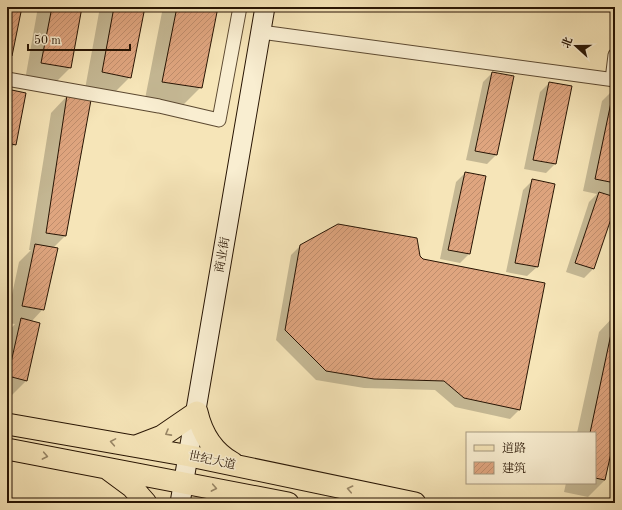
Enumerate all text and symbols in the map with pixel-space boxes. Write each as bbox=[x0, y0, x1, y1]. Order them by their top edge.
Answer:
scale bar bbox=[28, 26, 130, 52]
north arrow bbox=[556, 26, 596, 66]
text: 50 m bbox=[34, 34, 61, 47]
text: 北 bbox=[560, 35, 575, 50]
street label: 商业街 bbox=[212, 235, 232, 274]
one-way arrow bbox=[165, 428, 172, 435]
legend bbox=[466, 432, 596, 484]
one-way arrow bbox=[109, 439, 116, 447]
text: 道路 bbox=[502, 441, 526, 455]
street label: 世纪大道 bbox=[187, 448, 237, 472]
one-way arrow bbox=[42, 451, 48, 460]
text: 建筑 bbox=[502, 461, 526, 475]
one-way arrow bbox=[211, 483, 217, 492]
one-way arrow bbox=[347, 486, 353, 494]

